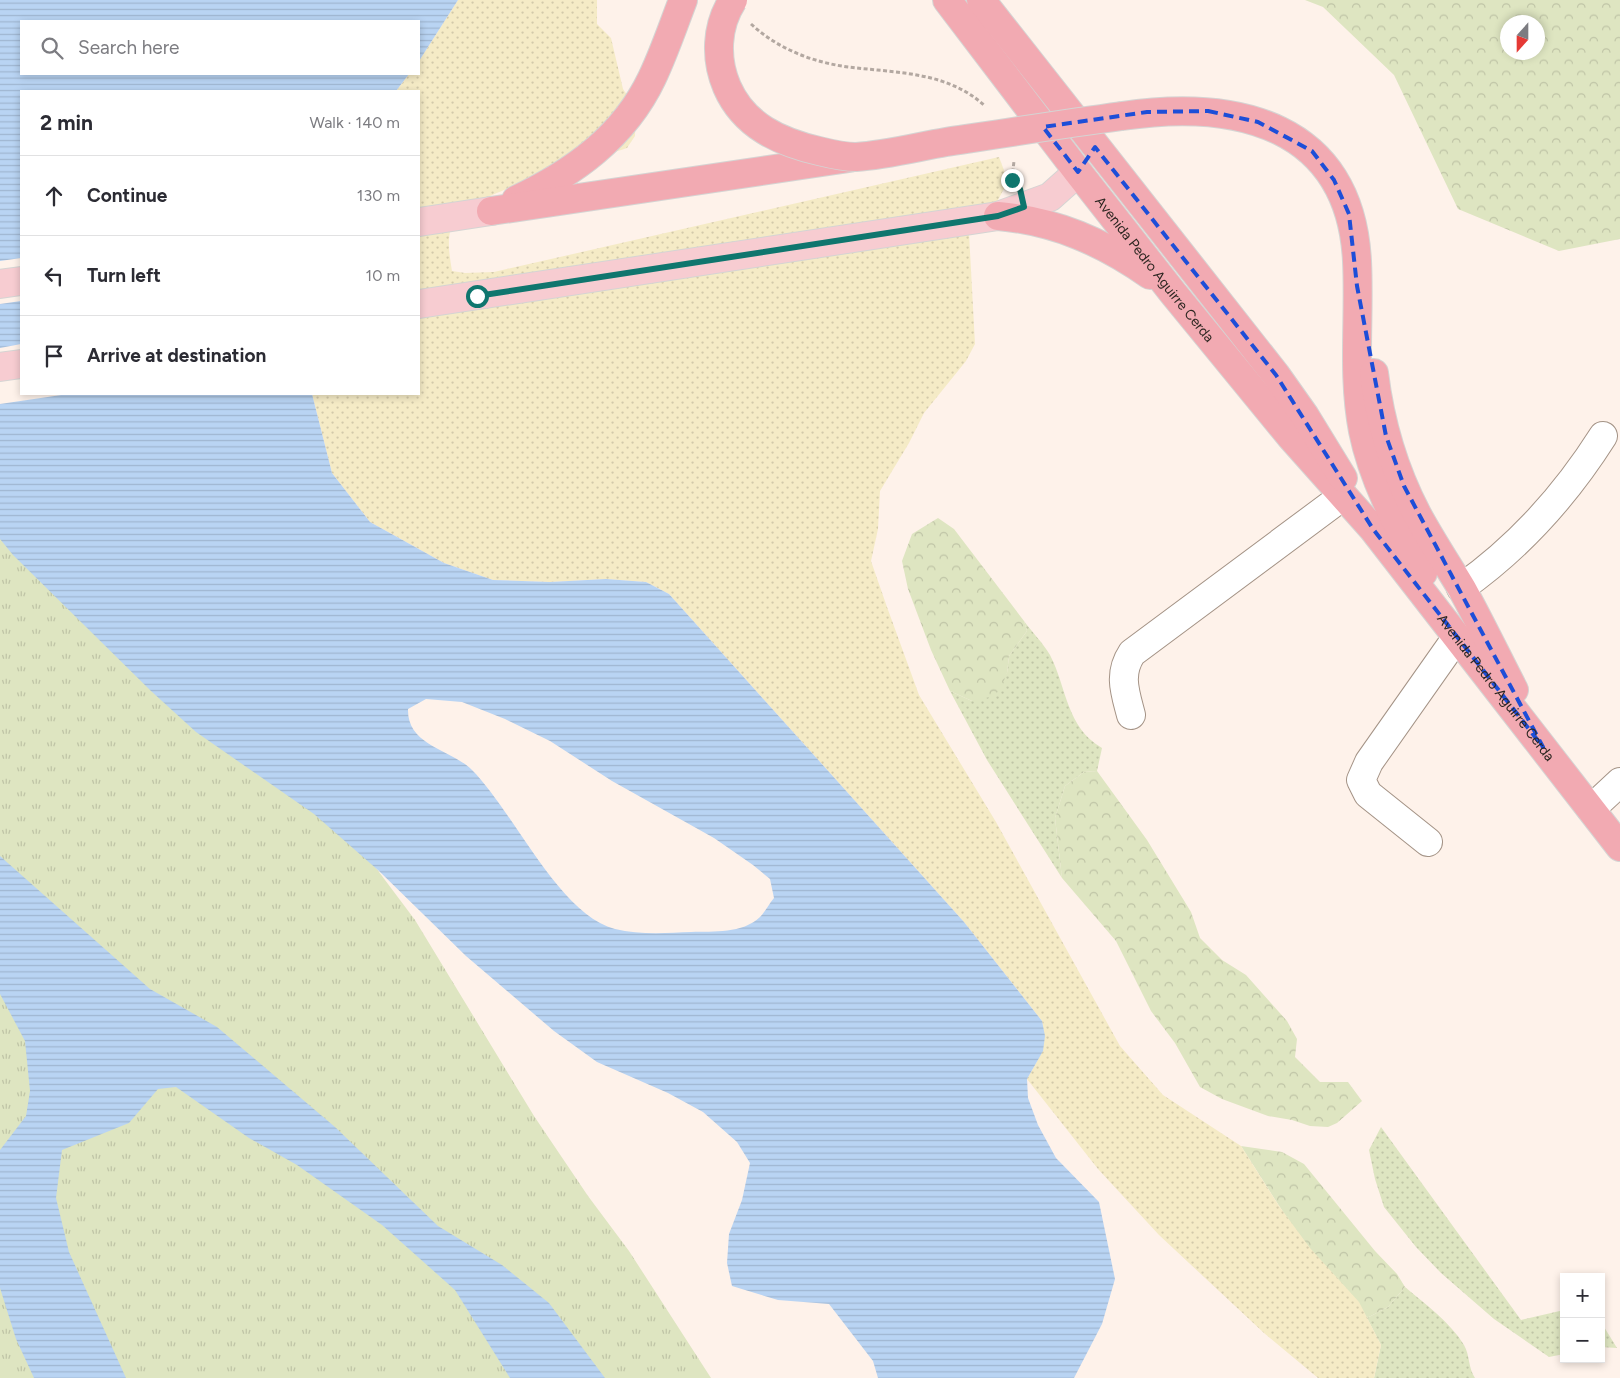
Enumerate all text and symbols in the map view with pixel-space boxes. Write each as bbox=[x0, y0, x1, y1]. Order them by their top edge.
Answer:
north arrow bbox=[1500, 15, 1545, 60]
search box bbox=[20, 20, 420, 75]
icon: search bbox=[38, 34, 66, 62]
text: Search here bbox=[78, 36, 180, 59]
text: 2 min bbox=[40, 110, 93, 135]
text: Walk · 140 m bbox=[310, 113, 400, 132]
route end bbox=[1001, 169, 1024, 192]
icon: ahead bbox=[40, 182, 68, 210]
text: Continue bbox=[87, 184, 167, 207]
text: 130 m bbox=[357, 186, 400, 205]
street label: Avenida Pedro Aguirre Cerda bbox=[1092, 193, 1218, 345]
icon: left bbox=[40, 262, 68, 290]
text: Turn left bbox=[87, 264, 161, 287]
text: 10 m bbox=[366, 266, 400, 285]
route start bbox=[466, 285, 489, 308]
icon: arrive bbox=[40, 342, 68, 370]
text: Arrive at destination bbox=[87, 344, 266, 367]
street label: Avenida Pedro Aguirre Cerda bbox=[1434, 611, 1558, 764]
map controls bbox=[1560, 1273, 1605, 1363]
button: + bbox=[1560, 1273, 1605, 1318]
button: − bbox=[1560, 1318, 1605, 1363]

